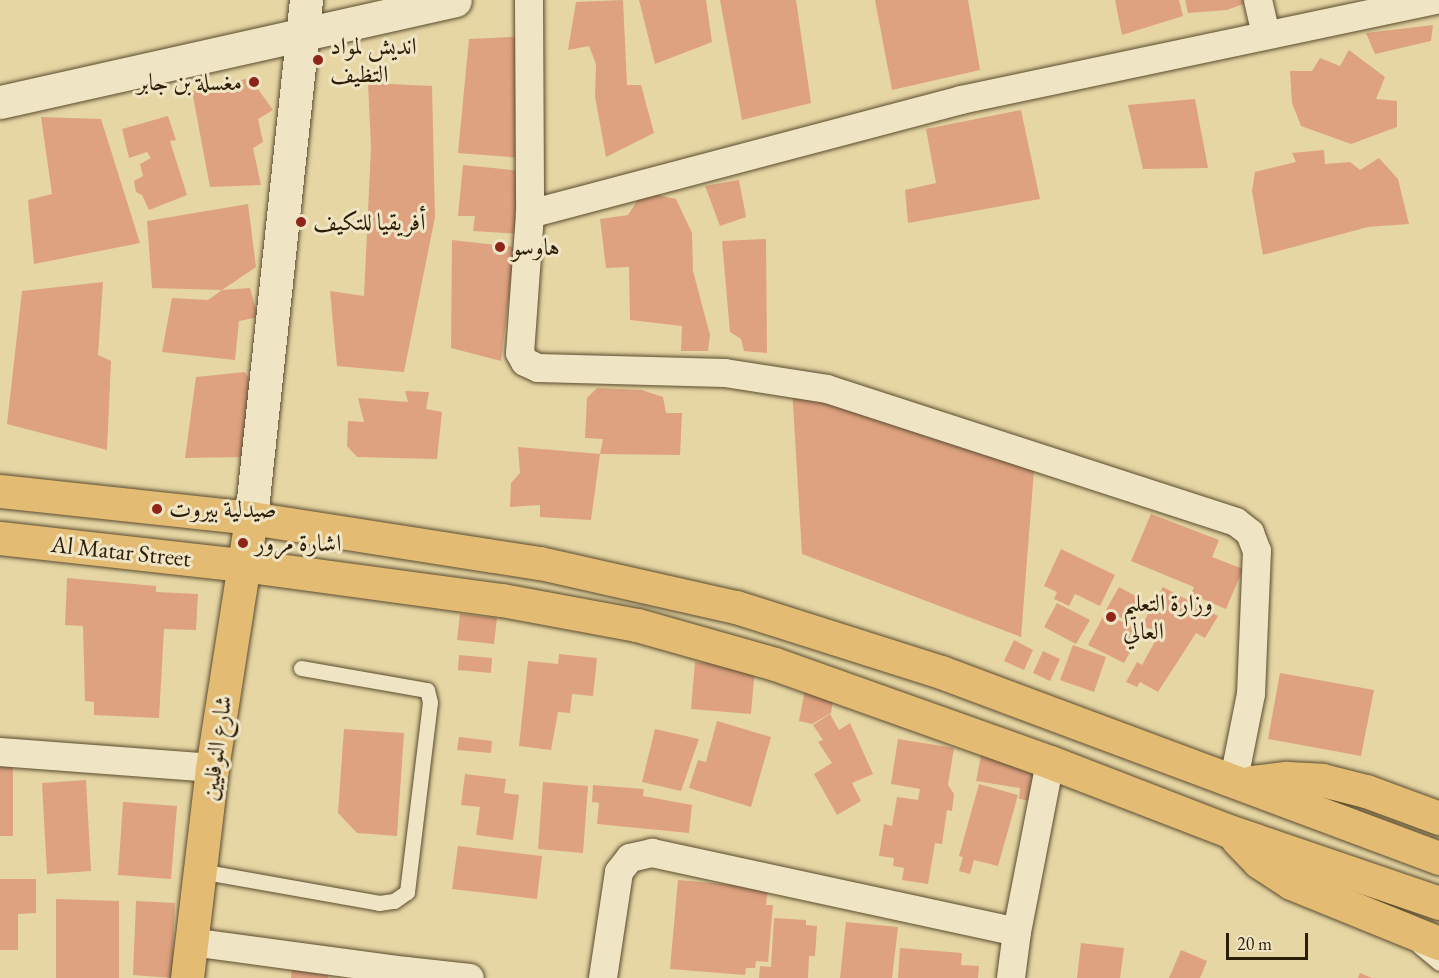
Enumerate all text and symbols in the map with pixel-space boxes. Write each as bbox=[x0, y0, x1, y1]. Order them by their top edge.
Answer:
place label: انديش لمواد التظيف bbox=[330, 32, 417, 88]
marker: انديش لمواد التظيف bbox=[311, 53, 325, 67]
place label: مغسلة بن جابر bbox=[137, 68, 242, 96]
marker: مغسلة بن جابر bbox=[247, 75, 261, 89]
place label: أفريقيا للتكيف bbox=[313, 208, 426, 236]
marker: أفريقيا للتكيف bbox=[294, 215, 308, 229]
place label: هاوسو bbox=[512, 233, 560, 261]
marker: هاوسو bbox=[493, 240, 507, 254]
place label: صيدلية بيروت bbox=[169, 495, 276, 523]
marker: صيدلية بيروت bbox=[150, 502, 164, 516]
street label: Al Matar Street bbox=[50, 529, 192, 573]
place label: اشارة مرور bbox=[255, 529, 341, 557]
marker: اشارة مرور bbox=[236, 536, 250, 550]
place label: وزارة التعليم العالي bbox=[1123, 589, 1213, 645]
marker: وزارة التعليم العالي bbox=[1104, 610, 1118, 624]
street label: شارع النوفليين bbox=[194, 694, 238, 802]
scale bar bbox=[1229, 921, 1312, 959]
text: 20 m bbox=[1237, 932, 1272, 955]

